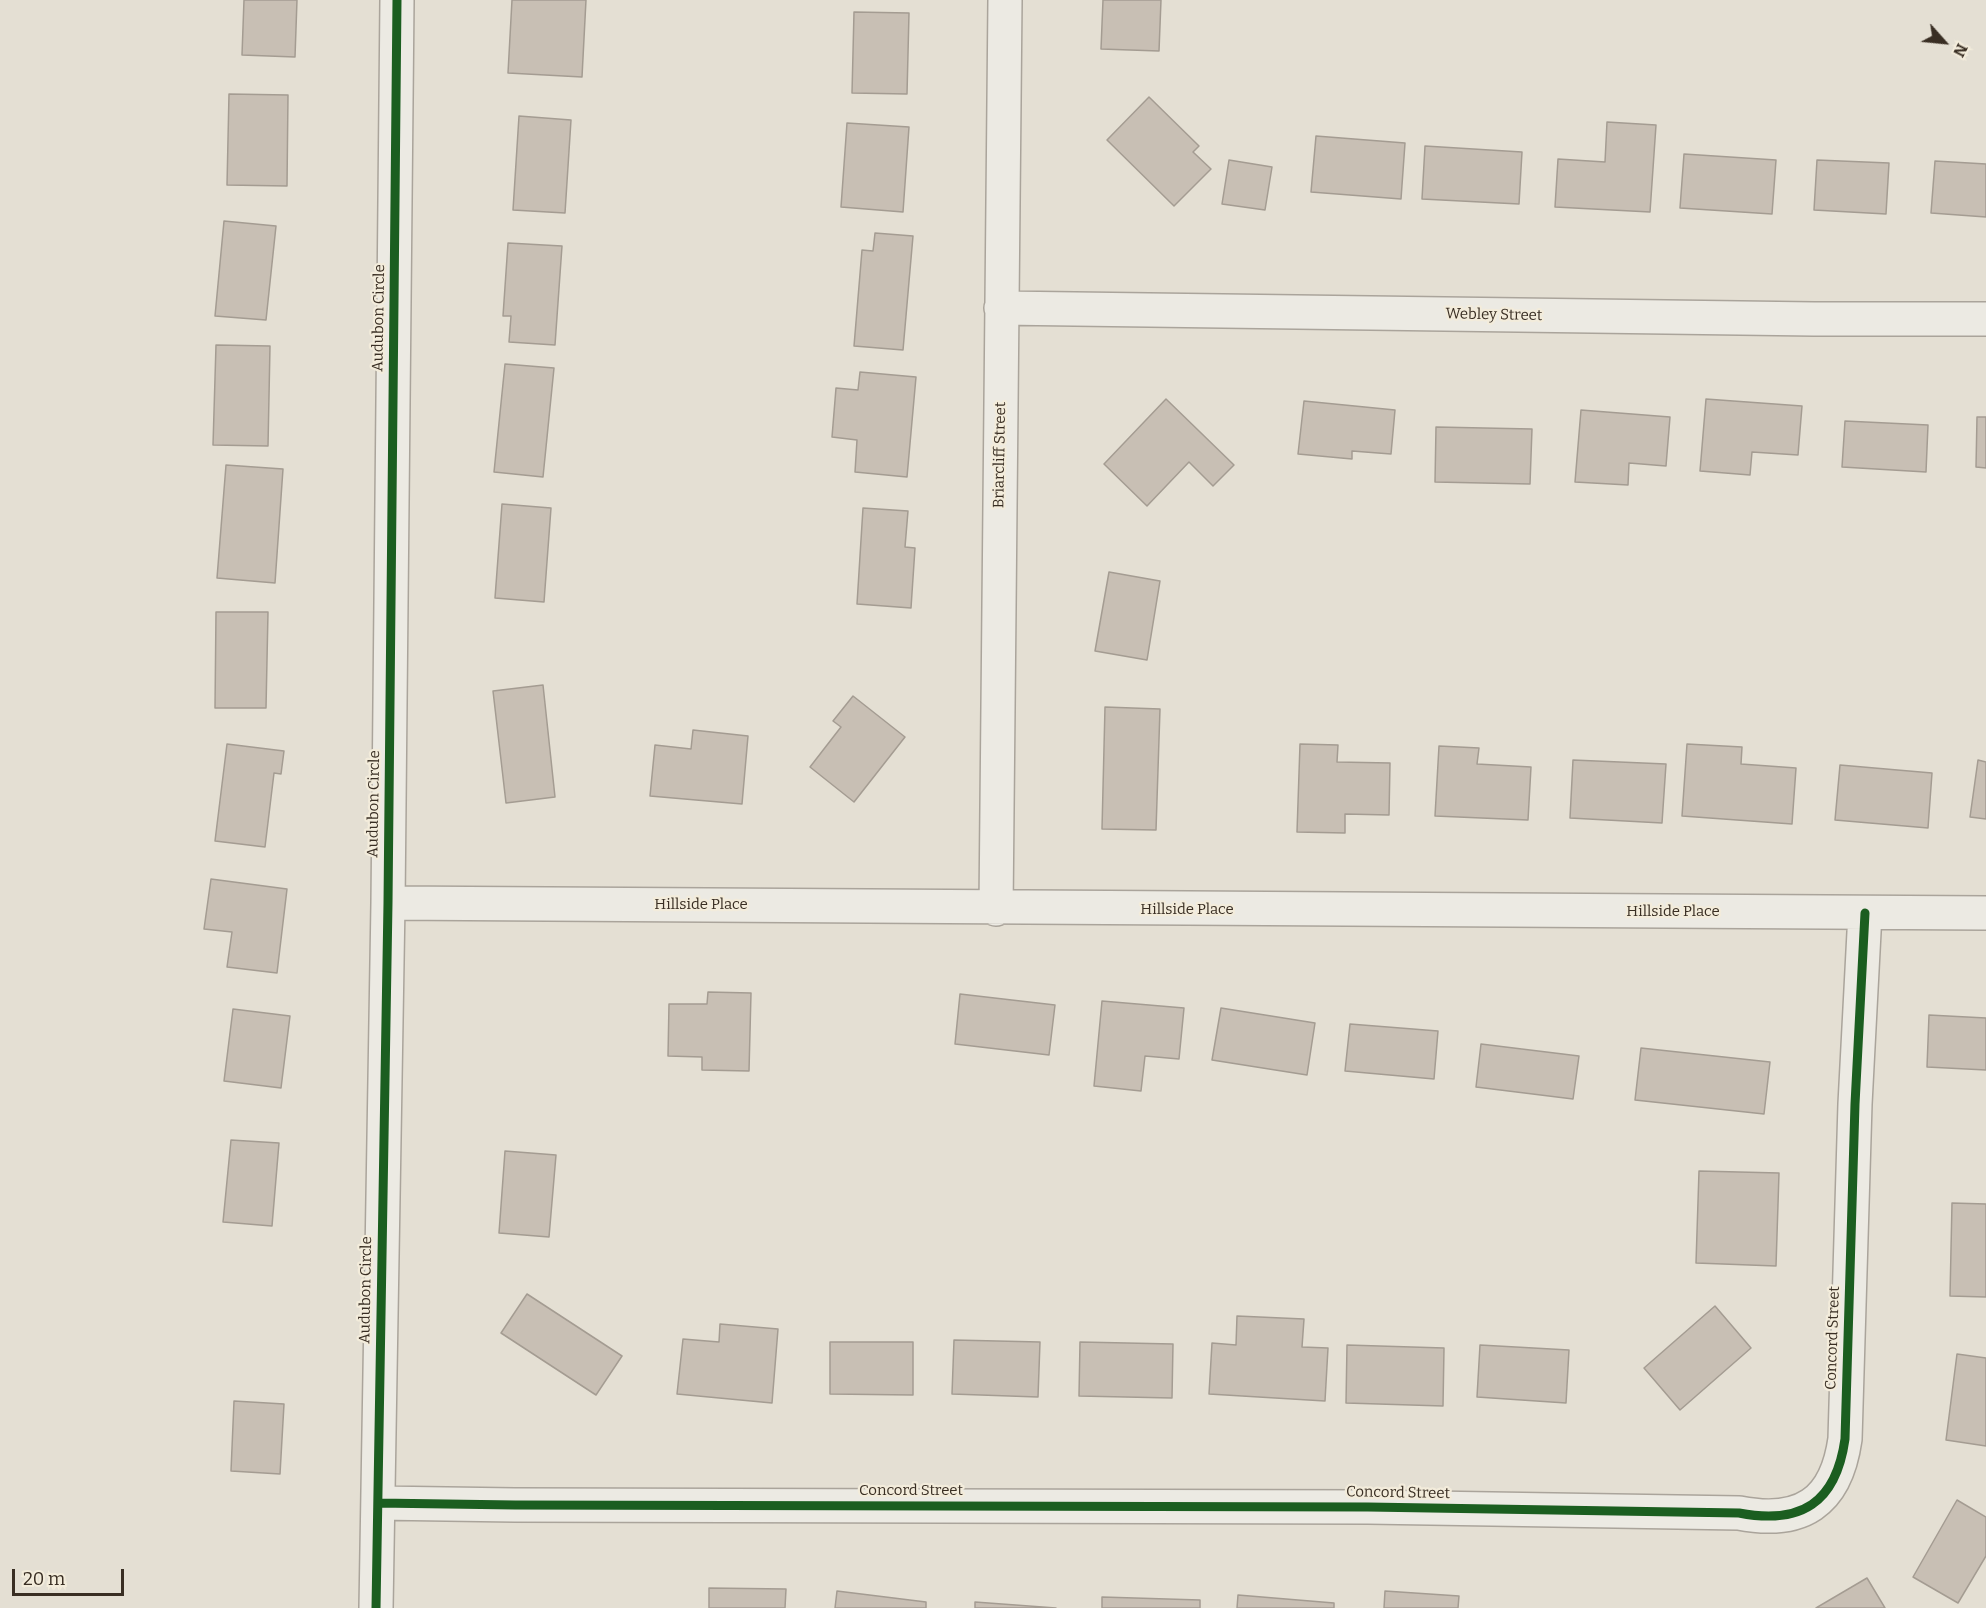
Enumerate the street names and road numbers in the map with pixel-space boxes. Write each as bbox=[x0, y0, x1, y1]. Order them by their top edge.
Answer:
street label: Audubon Circle bbox=[369, 264, 389, 372]
street label: Webley Street bbox=[1446, 305, 1542, 325]
street label: Briarcliff Street bbox=[990, 402, 1010, 508]
street label: Audubon Circle bbox=[364, 750, 384, 858]
street label: Hillside Place bbox=[654, 896, 748, 914]
street label: Hillside Place bbox=[1140, 901, 1234, 919]
street label: Hillside Place bbox=[1626, 903, 1720, 921]
street label: Audubon Circle bbox=[356, 1236, 376, 1344]
street label: Concord Street bbox=[1822, 1286, 1844, 1390]
street label: Concord Street bbox=[859, 1482, 963, 1500]
street label: Concord Street bbox=[1346, 1483, 1450, 1503]

